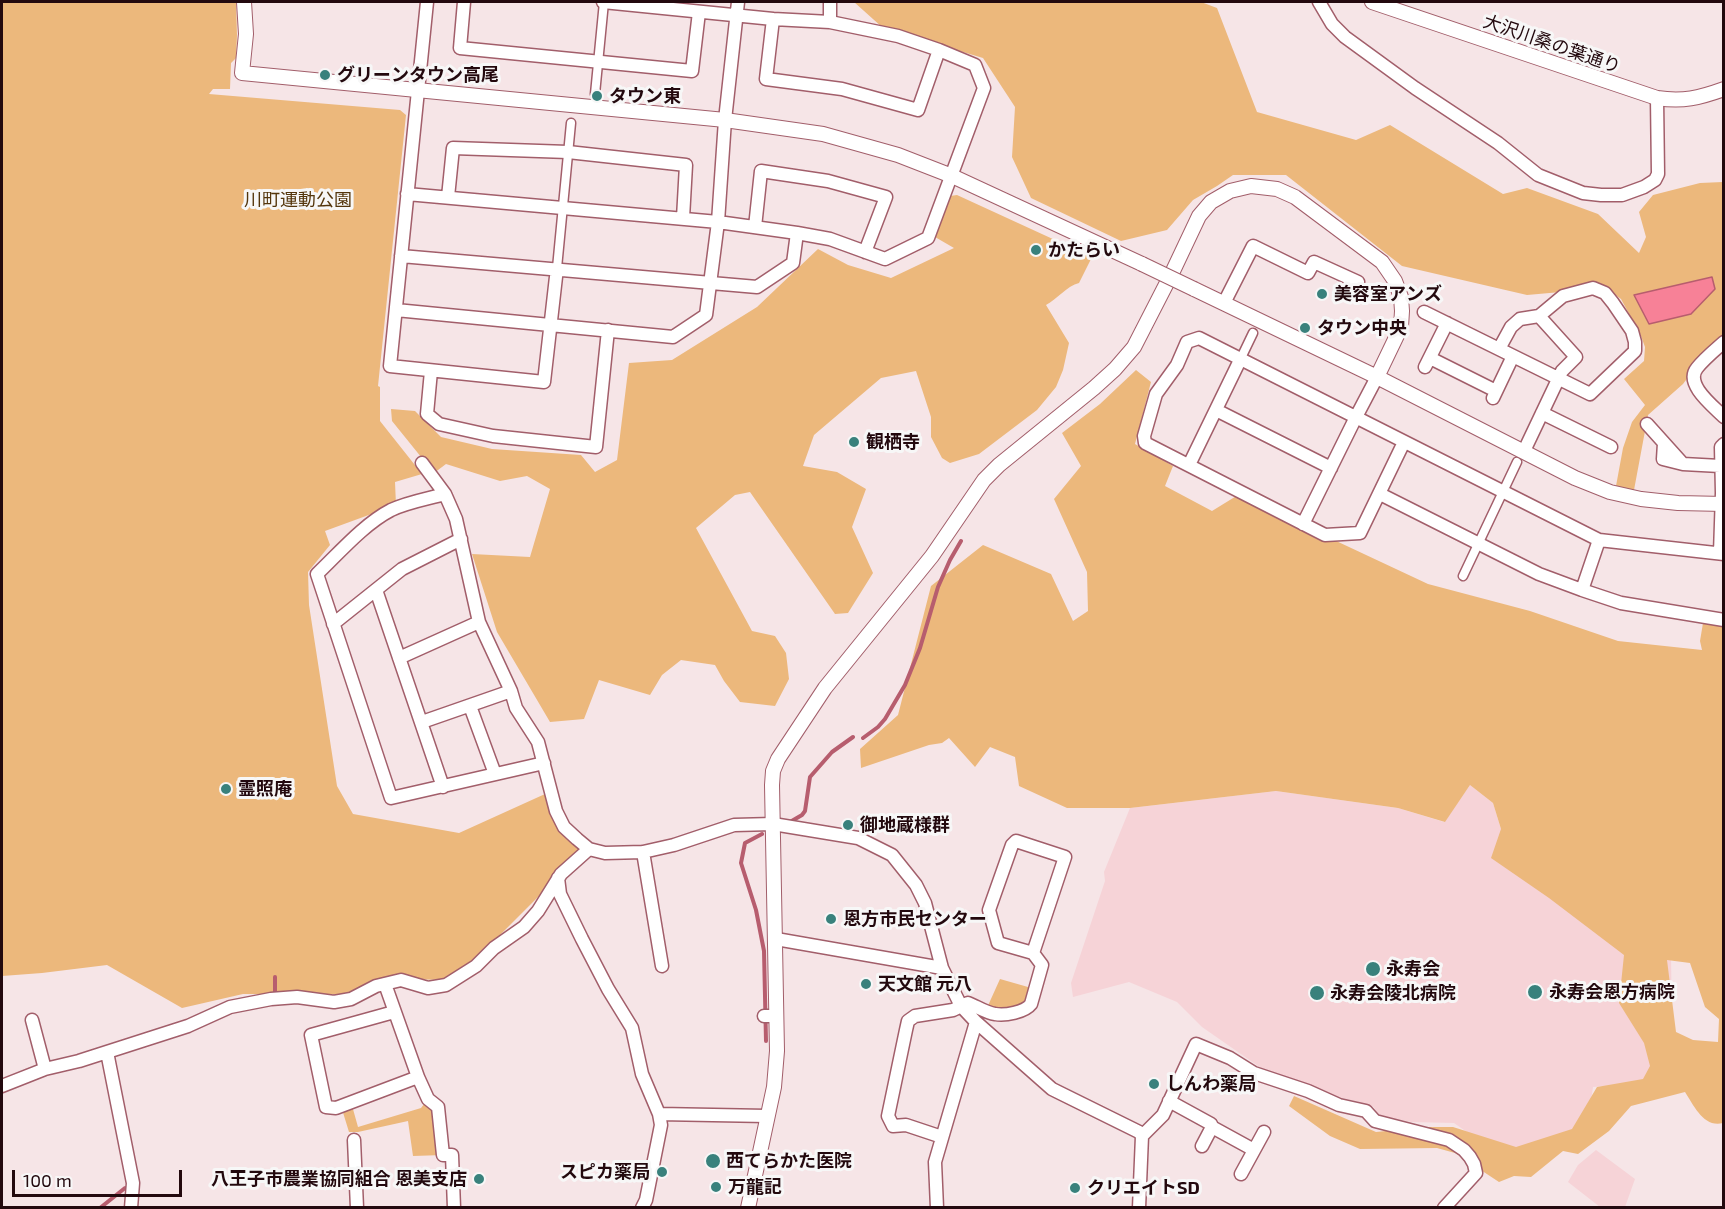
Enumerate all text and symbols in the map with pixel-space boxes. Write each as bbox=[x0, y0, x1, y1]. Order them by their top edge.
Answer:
street label: 大沢川桑の葉通り bbox=[1480, 10, 1624, 78]
place label: グリーンタウン高尾 bbox=[337, 64, 499, 86]
marker: グリーンタウン高尾 bbox=[318, 68, 332, 82]
place label: タウン東 bbox=[609, 85, 681, 107]
marker: タウン東 bbox=[590, 89, 604, 103]
park label: 川町運動公園 bbox=[244, 189, 352, 211]
place label: かたらい bbox=[1048, 239, 1120, 261]
marker: かたらい bbox=[1029, 243, 1043, 257]
place label: 美容室アンズ bbox=[1334, 283, 1442, 305]
marker: 美容室アンズ bbox=[1315, 287, 1329, 301]
place label: タウン中央 bbox=[1317, 317, 1407, 339]
marker: タウン中央 bbox=[1298, 321, 1312, 335]
place label: 観栖寺 bbox=[866, 431, 920, 453]
marker: 観栖寺 bbox=[847, 435, 861, 449]
place label: 霊照庵 bbox=[238, 778, 292, 800]
marker: 霊照庵 bbox=[219, 782, 233, 796]
place label: 御地蔵様群 bbox=[860, 814, 950, 836]
marker: 御地蔵様群 bbox=[841, 818, 855, 832]
place label: 恩方市民センター bbox=[843, 908, 987, 930]
marker: 恩方市民センター bbox=[824, 912, 838, 926]
place label: 永寿会 bbox=[1386, 958, 1440, 980]
marker: 永寿会 bbox=[1364, 960, 1382, 978]
place label: 天文館 元八 bbox=[878, 973, 972, 995]
marker: 天文館 元八 bbox=[859, 977, 873, 991]
place label: 永寿会恩方病院 bbox=[1549, 981, 1675, 1003]
place label: 永寿会陵北病院 bbox=[1330, 982, 1456, 1004]
marker: 永寿会恩方病院 bbox=[1526, 983, 1544, 1001]
marker: 永寿会陵北病院 bbox=[1308, 984, 1326, 1002]
place label: しんわ薬局 bbox=[1166, 1073, 1256, 1095]
marker: しんわ薬局 bbox=[1147, 1077, 1161, 1091]
place label: 西てらかた医院 bbox=[726, 1150, 852, 1172]
marker: 西てらかた医院 bbox=[704, 1152, 722, 1170]
scale bar bbox=[15, 1158, 184, 1196]
place label: スピカ薬局 bbox=[560, 1161, 650, 1183]
marker: スピカ薬局 bbox=[655, 1165, 669, 1179]
place label: 八王子市農業協同組合 恩美支店 bbox=[211, 1168, 467, 1190]
text: 100 m bbox=[23, 1169, 72, 1191]
marker: 八王子市農業協同組合 恩美支店 bbox=[472, 1172, 486, 1186]
place label: 万龍記 bbox=[728, 1176, 782, 1198]
place label: クリエイトSD bbox=[1087, 1177, 1200, 1199]
marker: 万龍記 bbox=[709, 1180, 723, 1194]
marker: クリエイトSD bbox=[1068, 1181, 1082, 1195]

